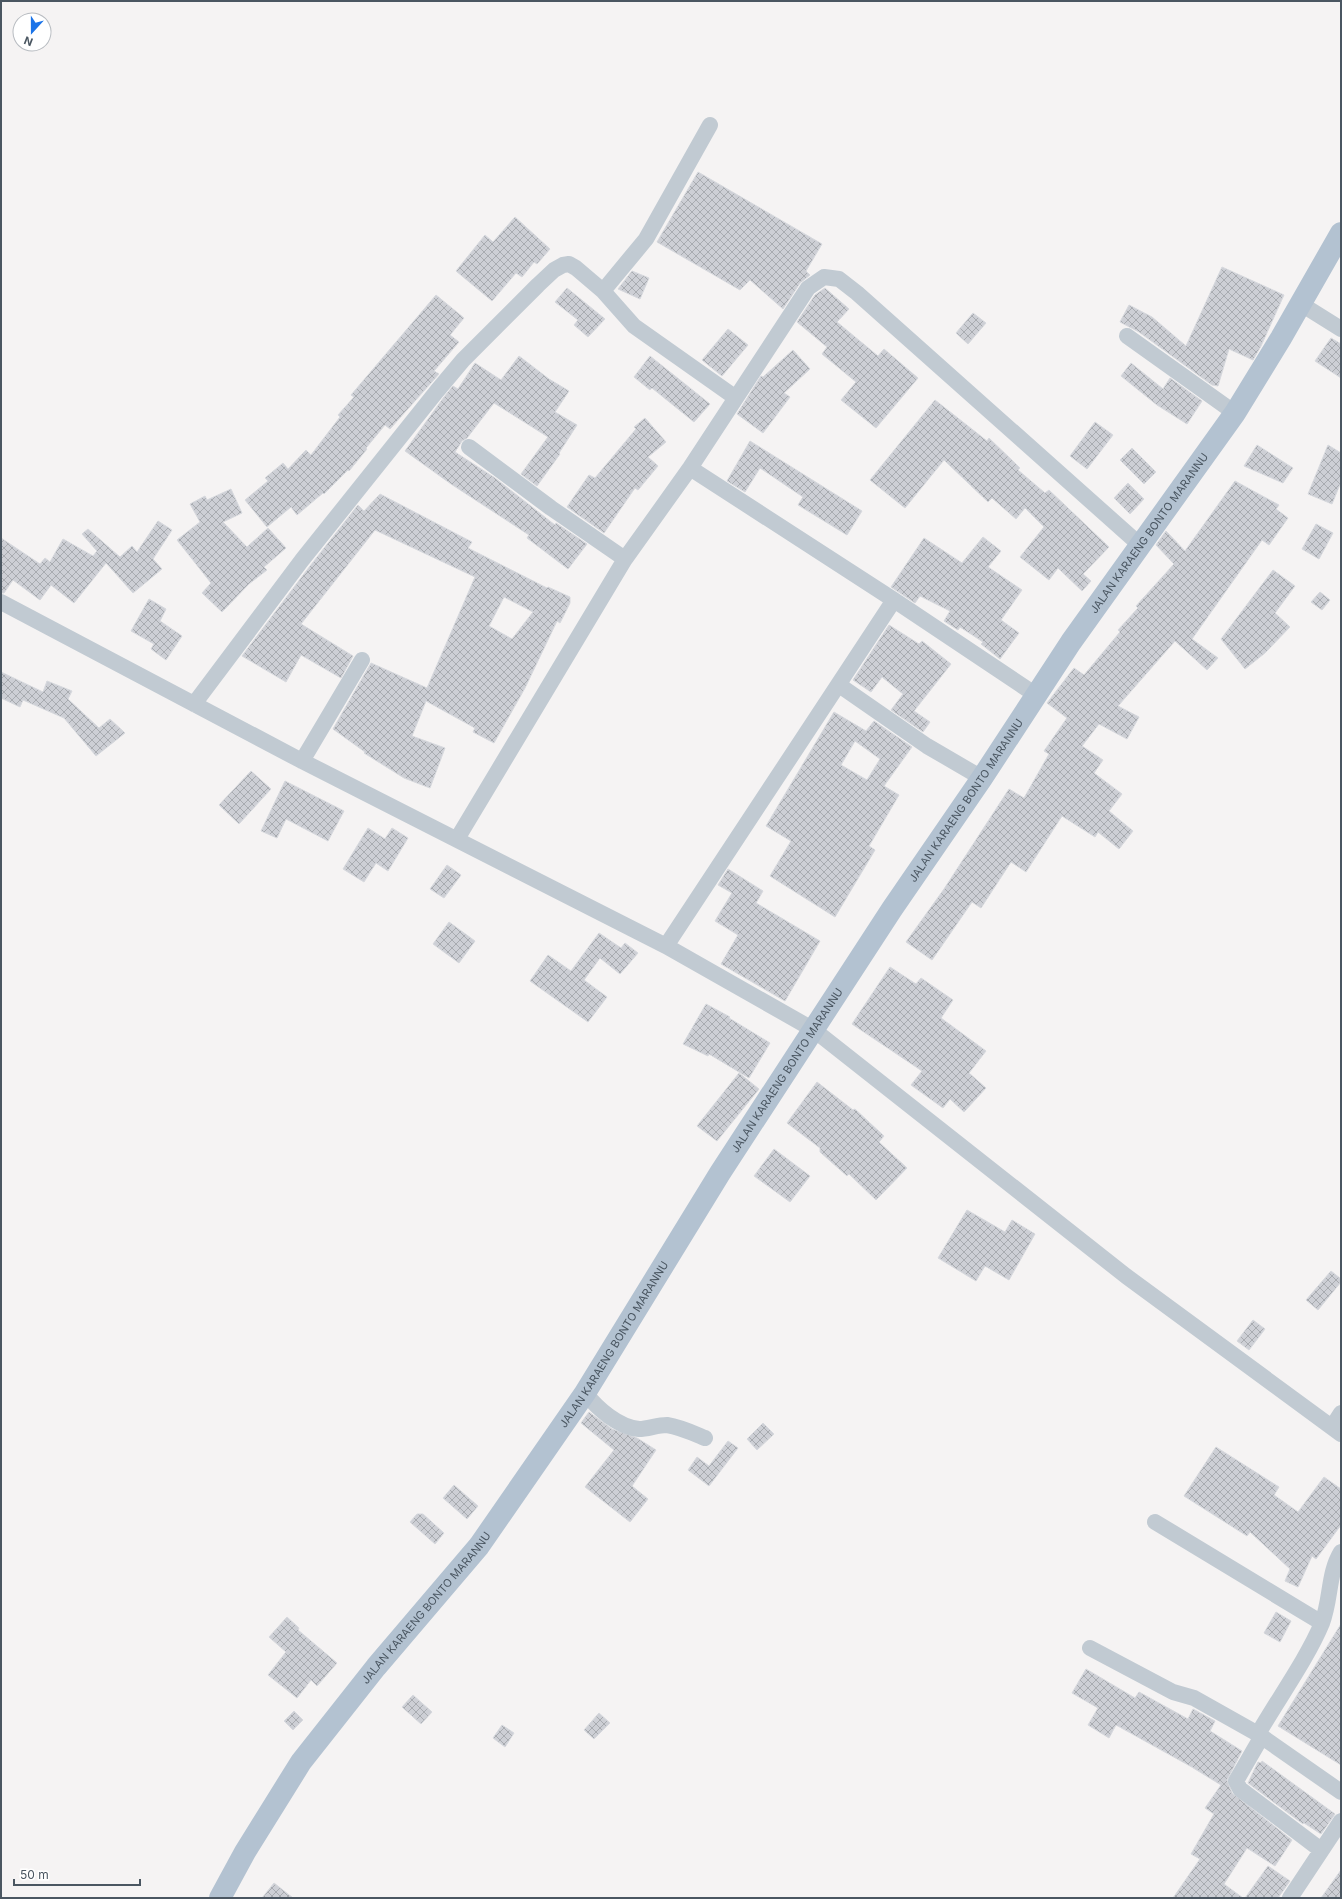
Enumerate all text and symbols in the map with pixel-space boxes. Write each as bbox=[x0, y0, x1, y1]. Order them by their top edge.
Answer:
north arrow bbox=[12, 12, 52, 52]
text: N bbox=[22, 33, 35, 49]
street label: JALAN KARAENG BONTO MARANNU bbox=[1087, 450, 1211, 616]
street label: JALAN KARAENG BONTO MARANNU bbox=[906, 716, 1026, 885]
street label: JALAN KARAENG BONTO MARANNU bbox=[728, 985, 846, 1155]
street label: JALAN KARAENG BONTO MARANNU bbox=[556, 1258, 671, 1430]
street label: JALAN KARAENG BONTO MARANNU bbox=[358, 1529, 494, 1687]
scale bar bbox=[14, 1861, 140, 1887]
text: 50 m bbox=[20, 1867, 49, 1882]

